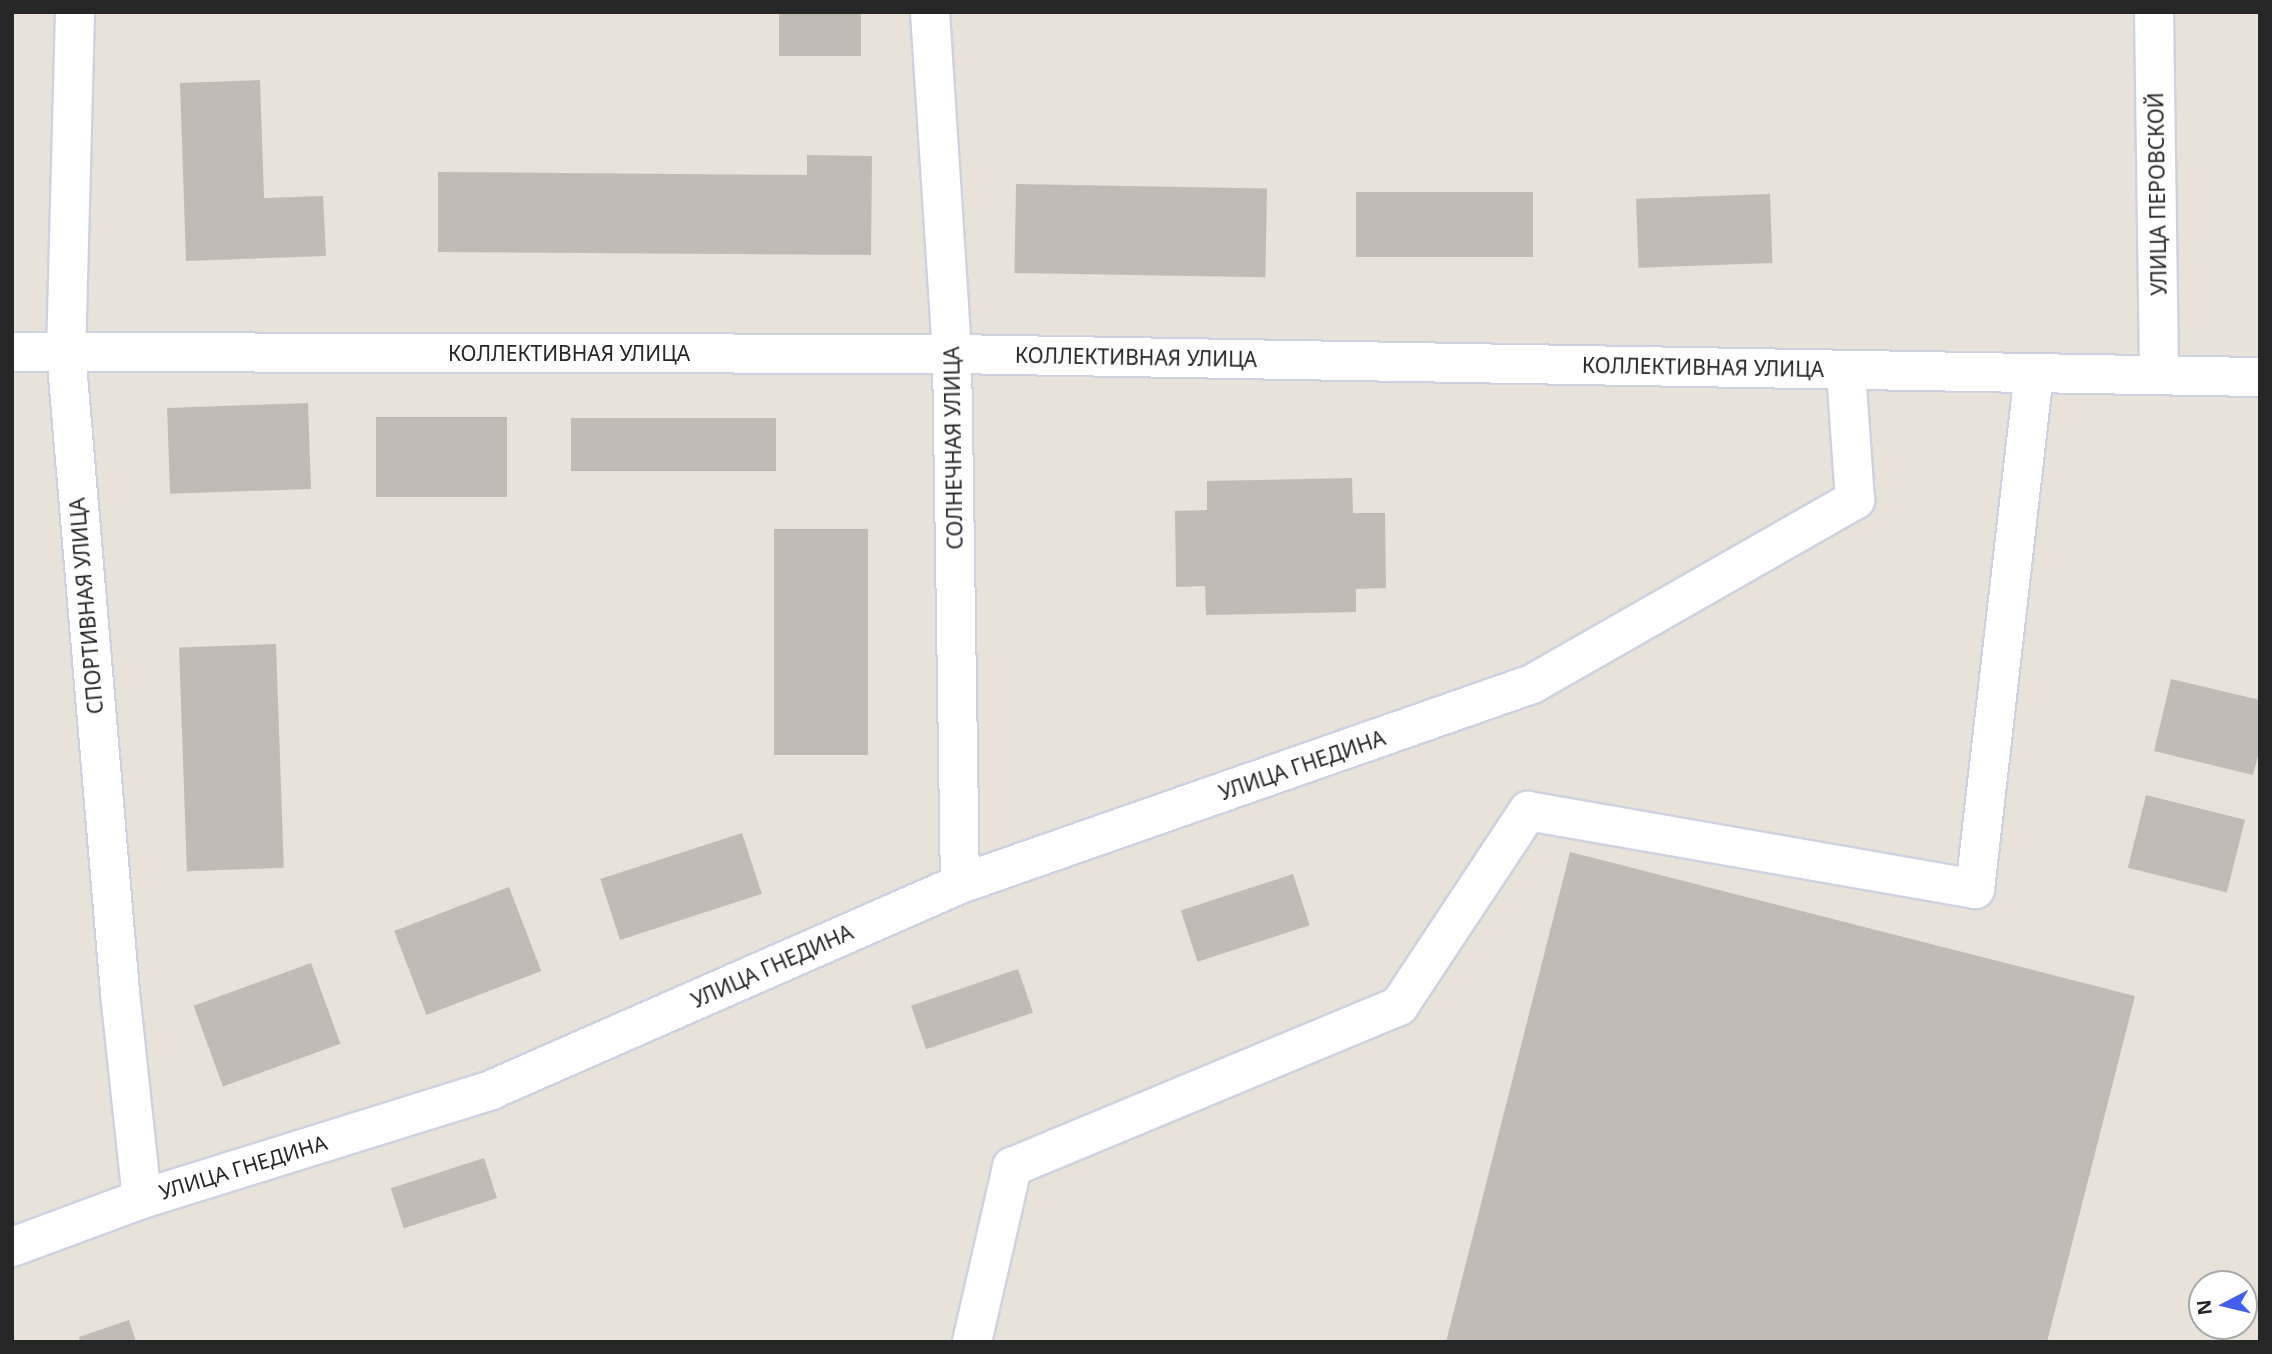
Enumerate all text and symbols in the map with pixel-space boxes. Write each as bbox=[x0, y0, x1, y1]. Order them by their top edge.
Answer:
street label: УЛИЦА ПЕРОВСКОЙ bbox=[2143, 92, 2171, 296]
street label: КОЛЛЕКТИВНАЯ УЛИЦА bbox=[448, 340, 690, 366]
street label: КОЛЛЕКТИВНАЯ УЛИЦА bbox=[1015, 342, 1257, 372]
street label: СОЛНЕЧНАЯ УЛИЦА bbox=[939, 346, 967, 550]
street label: КОЛЛЕКТИВНАЯ УЛИЦА bbox=[1582, 352, 1824, 382]
street label: СПОРТИВНАЯ УЛИЦА bbox=[64, 497, 108, 715]
street label: УЛИЦА ГНЕДИНА bbox=[1216, 725, 1388, 805]
street label: УЛИЦА ГНЕДИНА bbox=[687, 919, 857, 1013]
street label: УЛИЦА ГНЕДИНА bbox=[156, 1129, 330, 1205]
north arrow bbox=[2188, 1270, 2258, 1340]
text: N bbox=[2190, 1298, 2218, 1317]

